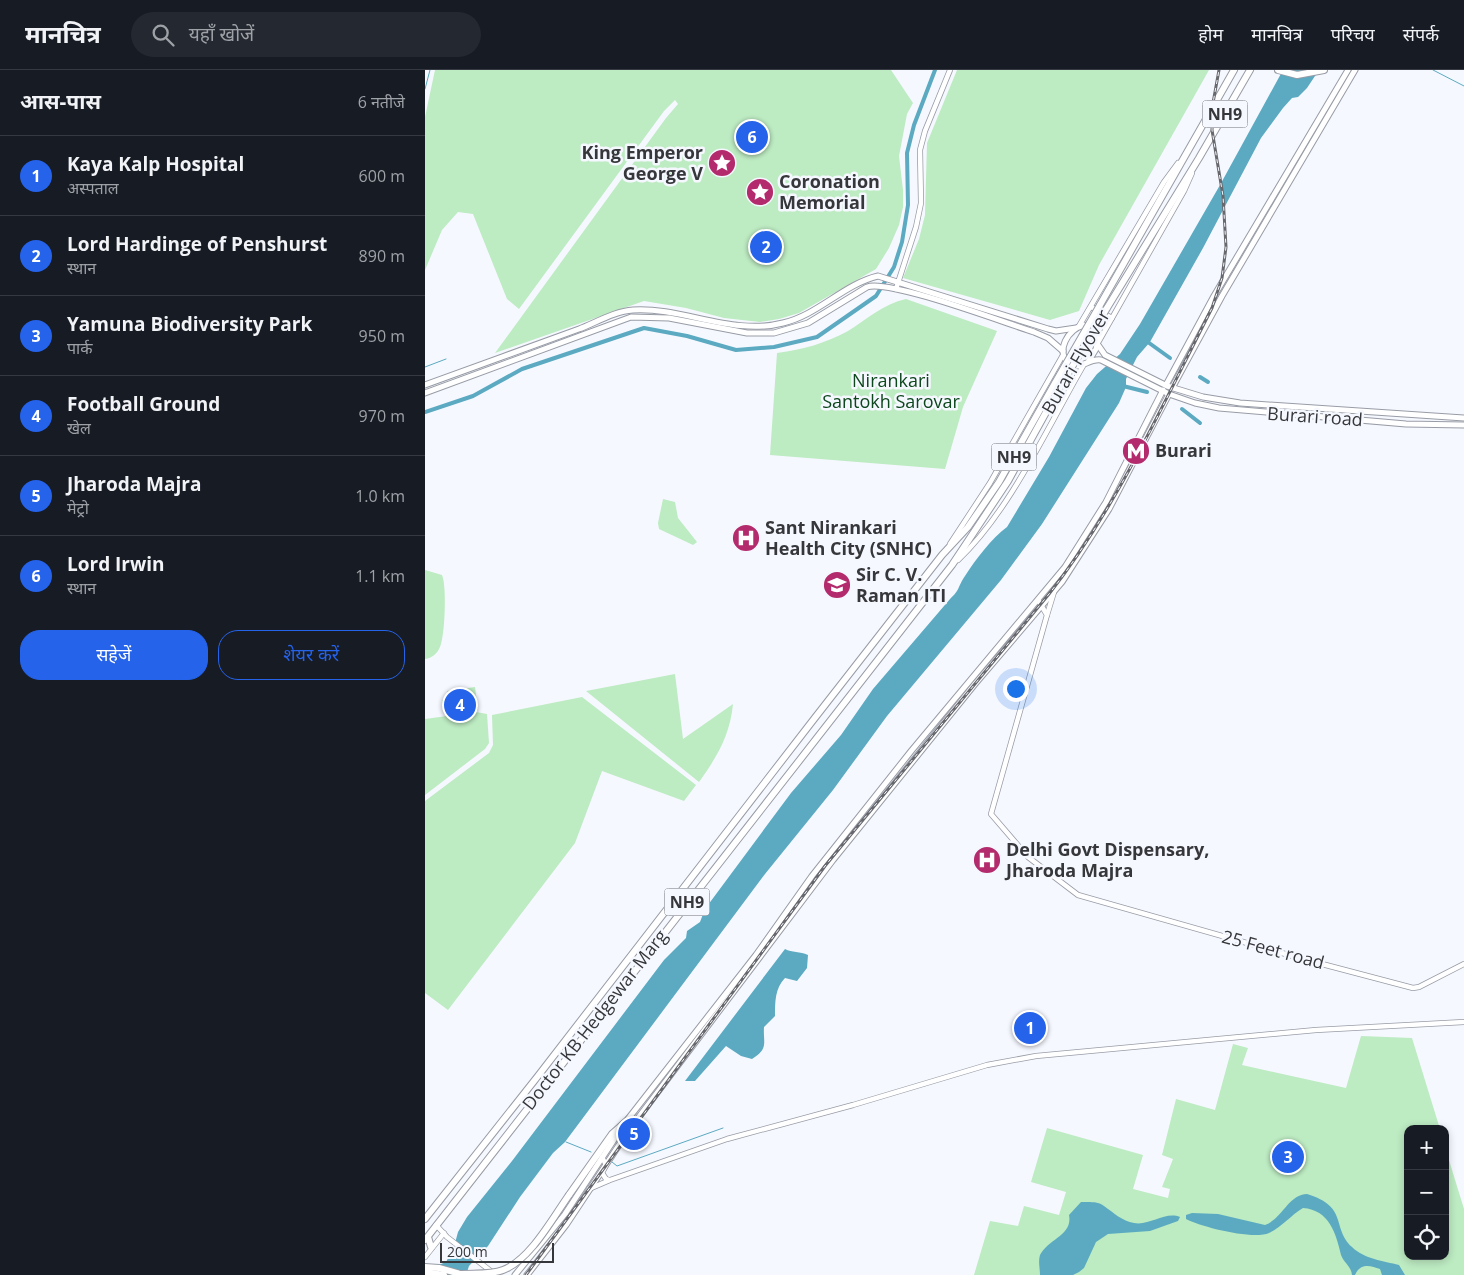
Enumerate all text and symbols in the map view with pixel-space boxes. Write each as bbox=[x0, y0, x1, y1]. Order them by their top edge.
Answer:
search box bbox=[131, 12, 481, 57]
text: मानचित्र bbox=[25, 17, 101, 50]
icon: search bbox=[149, 21, 177, 49]
text: यहाँ खोजें bbox=[189, 21, 254, 47]
text: होम bbox=[1198, 22, 1223, 46]
text: मानचित्र bbox=[1251, 22, 1303, 46]
text: परिचय bbox=[1331, 22, 1375, 46]
text: संपर्क bbox=[1403, 22, 1439, 46]
text: आस-पास bbox=[20, 87, 101, 115]
text: 6 नतीजे bbox=[358, 91, 405, 113]
road number: NH9 bbox=[1203, 101, 1247, 128]
pin: 6 bbox=[736, 118, 768, 156]
place label: King Emperor George V bbox=[582, 140, 703, 185]
place icon: King Emperor George V bbox=[707, 148, 737, 178]
text: Kaya Kalp Hospital bbox=[67, 151, 244, 177]
text: 1 bbox=[31, 165, 41, 187]
text: 600 m bbox=[359, 165, 405, 187]
place label: Coronation Memorial bbox=[779, 169, 880, 214]
text: अस्पताल bbox=[67, 177, 119, 199]
place icon: Coronation Memorial bbox=[745, 177, 775, 207]
pin: 2 bbox=[750, 228, 782, 266]
text: Lord Hardinge of Penshurst bbox=[67, 231, 327, 257]
text: 2 bbox=[31, 245, 41, 267]
text: 890 m bbox=[359, 245, 405, 267]
text: स्थान bbox=[67, 257, 96, 279]
street label: Burari Flyover bbox=[1036, 304, 1115, 418]
text: Yamuna Biodiversity Park bbox=[67, 311, 312, 337]
text: 3 bbox=[31, 325, 41, 347]
text: 950 m bbox=[359, 325, 405, 347]
text: पार्क bbox=[67, 337, 93, 359]
park label: Nirankari Santokh Sarovar bbox=[822, 368, 961, 413]
text: Football Ground bbox=[67, 391, 220, 417]
street label: Burari road bbox=[1266, 401, 1364, 431]
text: 4 bbox=[31, 405, 41, 427]
text: 970 m bbox=[359, 405, 405, 427]
text: खेल bbox=[67, 417, 91, 439]
metro station icon: Burari bbox=[1121, 436, 1151, 466]
place label: Burari bbox=[1155, 438, 1212, 462]
road number: NH9 bbox=[991, 444, 1037, 471]
text: Jharoda Majra bbox=[67, 471, 201, 497]
text: 5 bbox=[31, 485, 41, 507]
text: 1.0 km bbox=[355, 485, 405, 507]
text: मेट्रो bbox=[67, 497, 89, 519]
place label: Sant Nirankari Health City (SNHC) bbox=[765, 515, 932, 560]
hospital icon: Sant Nirankari Health City (SNHC) bbox=[731, 523, 761, 553]
text: Lord Irwin bbox=[67, 551, 165, 577]
place label: Sir C. V. Raman ITI bbox=[856, 562, 946, 607]
text: 6 bbox=[31, 565, 41, 587]
text: 1.1 km bbox=[355, 565, 405, 587]
school or university icon: Sir C. V. Raman ITI bbox=[822, 570, 852, 600]
text: स्थान bbox=[67, 577, 96, 599]
button: सहेजें bbox=[20, 630, 208, 680]
button: शेयर करें bbox=[218, 630, 405, 680]
your location bbox=[1003, 676, 1029, 702]
pin: 4 bbox=[444, 686, 476, 724]
place label: Delhi Govt Dispensary, Jharoda Majra bbox=[1004, 837, 1209, 882]
hospital icon: Delhi Govt Dispensary, Jharoda Majra bbox=[972, 845, 1002, 875]
road number: NH9 bbox=[665, 889, 709, 916]
street label: Doctor KB Hedgewar Marg bbox=[516, 924, 672, 1115]
street label: 25 Feet road bbox=[1219, 924, 1327, 974]
pin: 1 bbox=[1014, 1009, 1046, 1047]
pin: 5 bbox=[618, 1115, 650, 1153]
map controls bbox=[1404, 1125, 1449, 1260]
button: + bbox=[1404, 1125, 1449, 1170]
pin: 3 bbox=[1272, 1138, 1304, 1176]
button: − bbox=[1404, 1170, 1449, 1215]
button: locate bbox=[1404, 1215, 1449, 1260]
scale bar bbox=[440, 1240, 554, 1263]
text: 200 m bbox=[447, 1242, 488, 1261]

